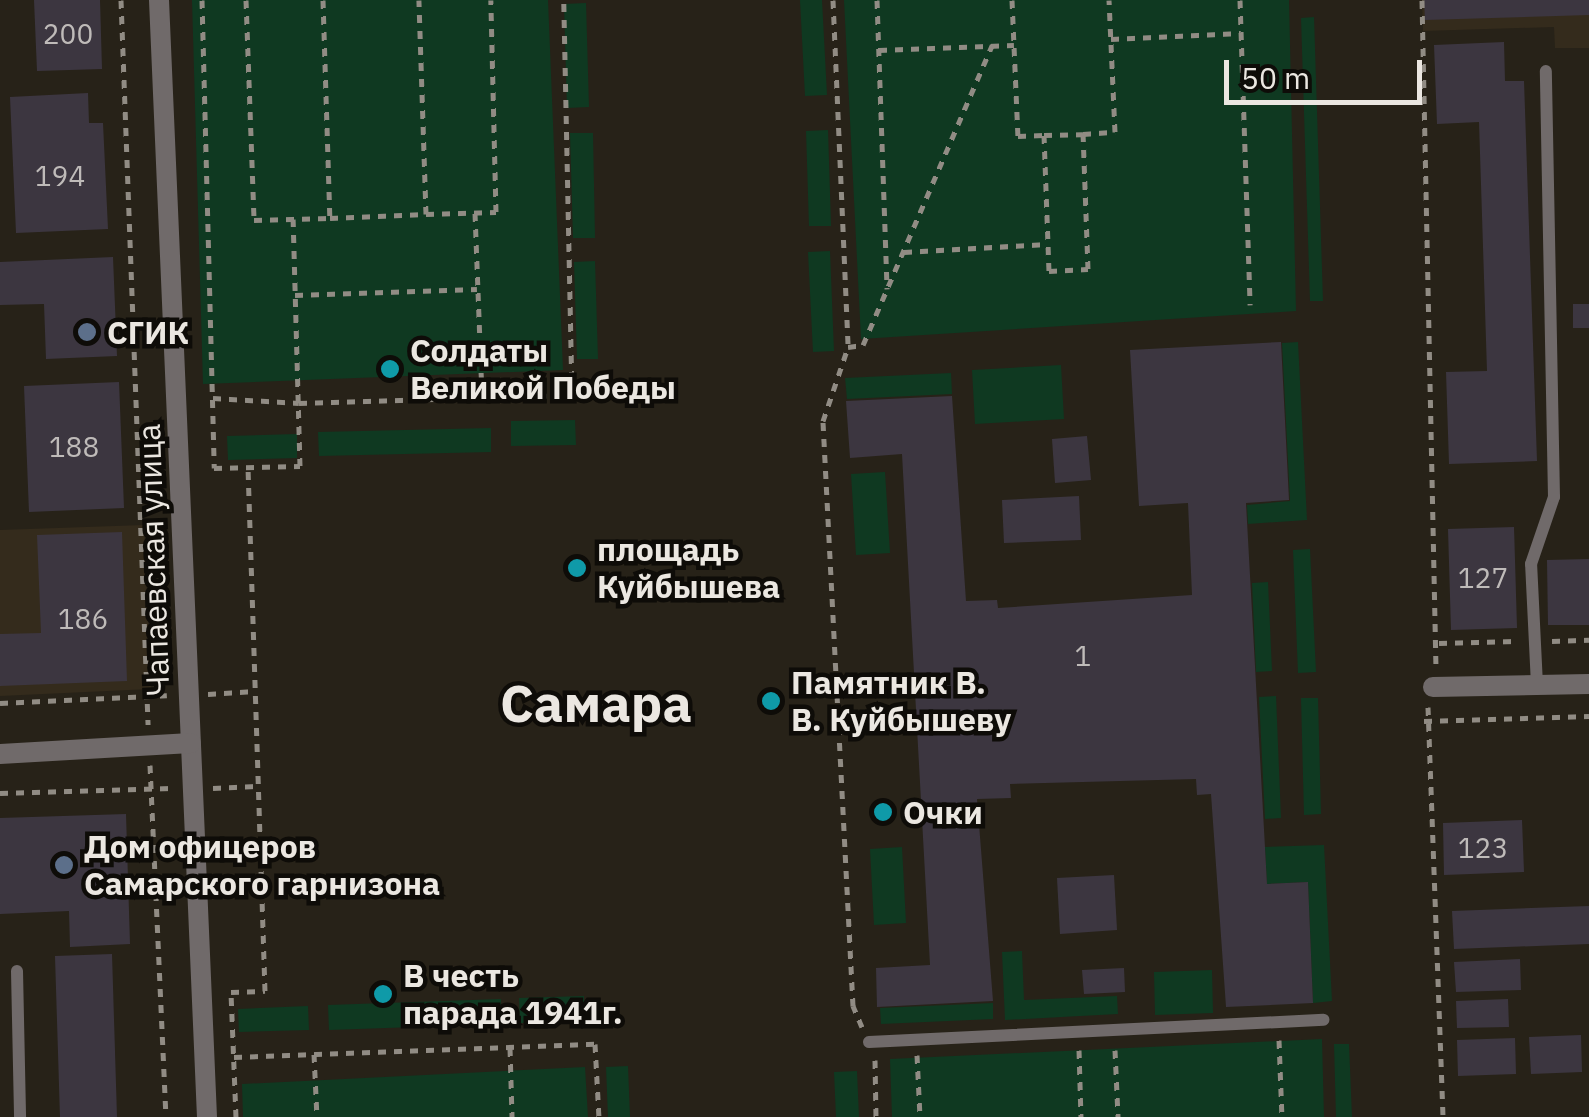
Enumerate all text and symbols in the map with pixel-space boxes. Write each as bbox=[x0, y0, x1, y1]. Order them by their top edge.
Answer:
house number: 200 bbox=[43, 17, 93, 51]
scale bar bbox=[1229, 40, 1426, 102]
text: 50 m bbox=[1241, 58, 1310, 97]
house number: 194 bbox=[35, 159, 85, 193]
place label: СГИК bbox=[107, 313, 189, 351]
marker: СГИК bbox=[76, 321, 98, 343]
place label: Солдаты Великой Победы bbox=[410, 332, 676, 407]
marker: Солдаты Великой Победы bbox=[379, 358, 401, 380]
street label: Чапаевская улица bbox=[129, 423, 177, 697]
house number: 188 bbox=[49, 430, 99, 464]
place label: площадь Куйбышева bbox=[597, 531, 780, 606]
marker: площадь Куйбышева bbox=[566, 557, 588, 579]
house number: 127 bbox=[1458, 561, 1508, 595]
house number: 186 bbox=[58, 602, 108, 636]
house number: 1 bbox=[1075, 639, 1091, 673]
place label: Памятник В. В. Куйбышеву bbox=[791, 664, 1011, 739]
district label: Самара bbox=[500, 672, 692, 734]
marker: Памятник В. В. Куйбышеву bbox=[760, 690, 782, 712]
place label: Очки bbox=[903, 793, 983, 831]
marker: Очки bbox=[872, 801, 894, 823]
place label: Дом офицеров Самарского гарнизона bbox=[84, 828, 440, 903]
house number: 123 bbox=[1458, 831, 1508, 865]
marker: Дом офицеров Самарского гарнизона bbox=[53, 854, 75, 876]
place label: В честь парада 1941г. bbox=[403, 957, 623, 1032]
marker: В честь парада 1941г. bbox=[372, 983, 394, 1005]

